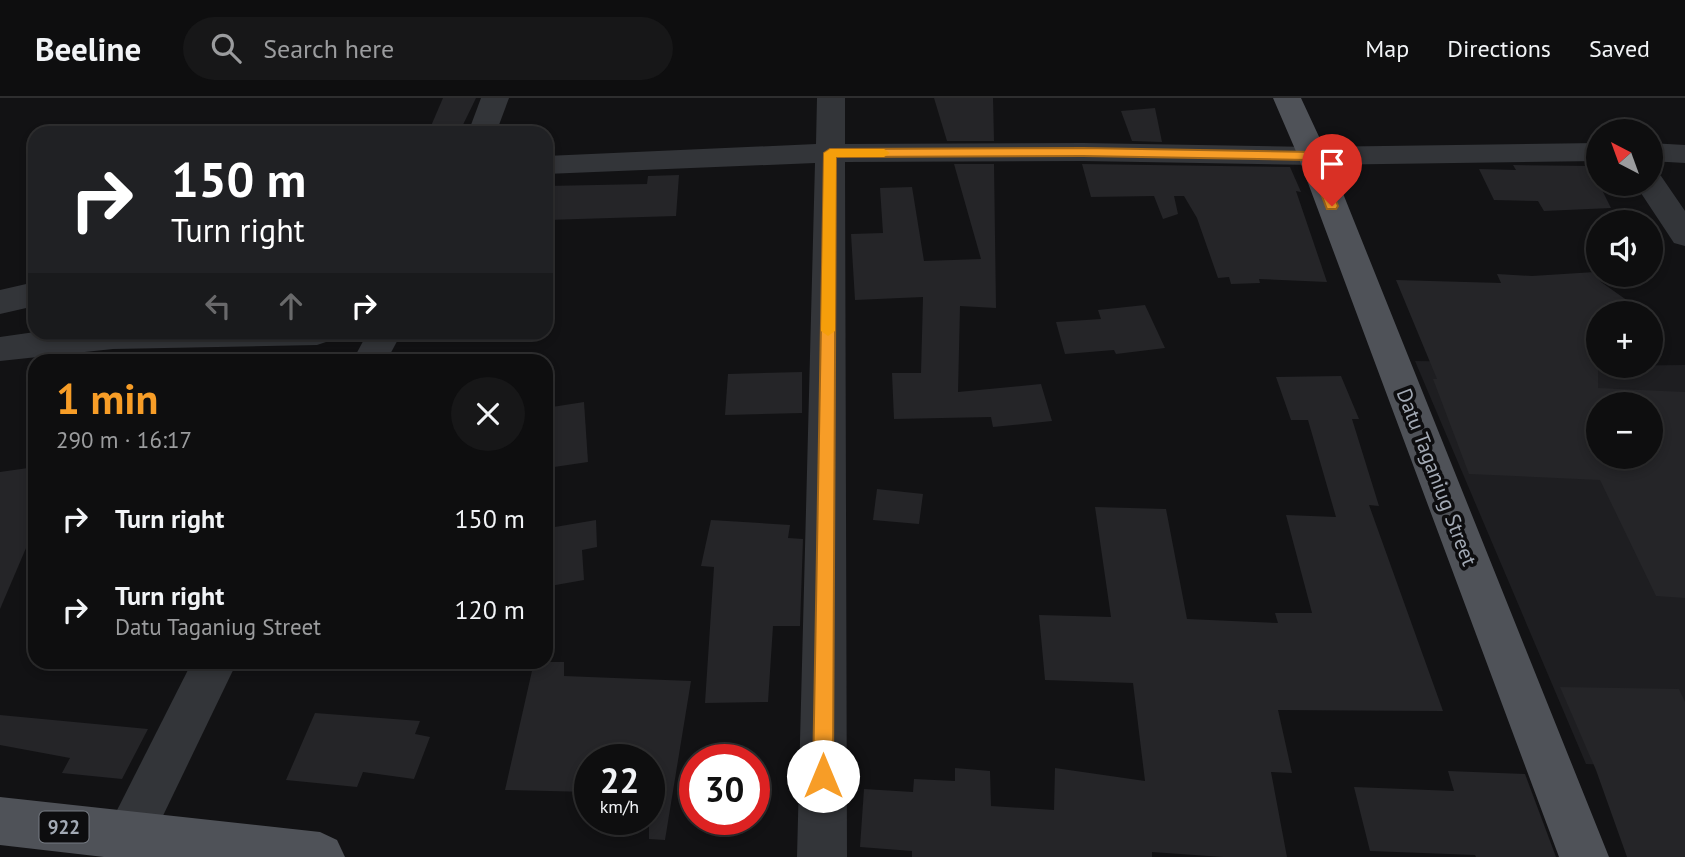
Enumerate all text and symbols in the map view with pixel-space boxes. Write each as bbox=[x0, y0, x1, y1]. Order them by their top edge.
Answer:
search box bbox=[183, 17, 673, 80]
text: Beeline bbox=[35, 27, 141, 70]
icon: search bbox=[207, 29, 245, 67]
text: Search here bbox=[263, 32, 394, 65]
text: Map bbox=[1365, 33, 1409, 64]
text: Directions bbox=[1447, 33, 1551, 64]
text: Saved bbox=[1589, 33, 1650, 64]
north arrow bbox=[1586, 119, 1662, 196]
map controls bbox=[1586, 119, 1663, 469]
pin bbox=[1302, 134, 1362, 206]
icon: arrive bbox=[1313, 145, 1351, 183]
text: 150 m bbox=[171, 147, 306, 211]
icon: right bbox=[56, 154, 147, 245]
text: Turn right bbox=[171, 209, 305, 251]
button: sound bbox=[1586, 210, 1663, 287]
icon: left bbox=[199, 287, 237, 325]
icon: ahead bbox=[272, 287, 310, 325]
icon: right bbox=[345, 287, 383, 325]
button: + bbox=[1586, 301, 1663, 378]
text: 1 min bbox=[56, 371, 158, 426]
button: close bbox=[451, 377, 525, 451]
street label: Datu Taganiug Street bbox=[1391, 384, 1483, 570]
button: − bbox=[1586, 392, 1663, 469]
text: 290 m · 16:17 bbox=[56, 425, 192, 454]
icon: right bbox=[56, 500, 94, 538]
text: Turn right bbox=[115, 502, 224, 535]
text: 150 m bbox=[454, 502, 525, 535]
text: Turn right bbox=[115, 579, 224, 612]
icon: right bbox=[56, 591, 94, 629]
text: 120 m bbox=[454, 593, 525, 626]
text: Datu Taganiug Street bbox=[115, 612, 321, 641]
position arrow bbox=[786, 739, 860, 813]
speed limit sign: 30 bbox=[679, 744, 770, 835]
text: 22 bbox=[600, 757, 639, 803]
text: km/h bbox=[600, 795, 639, 818]
road number: 922 bbox=[40, 812, 88, 842]

